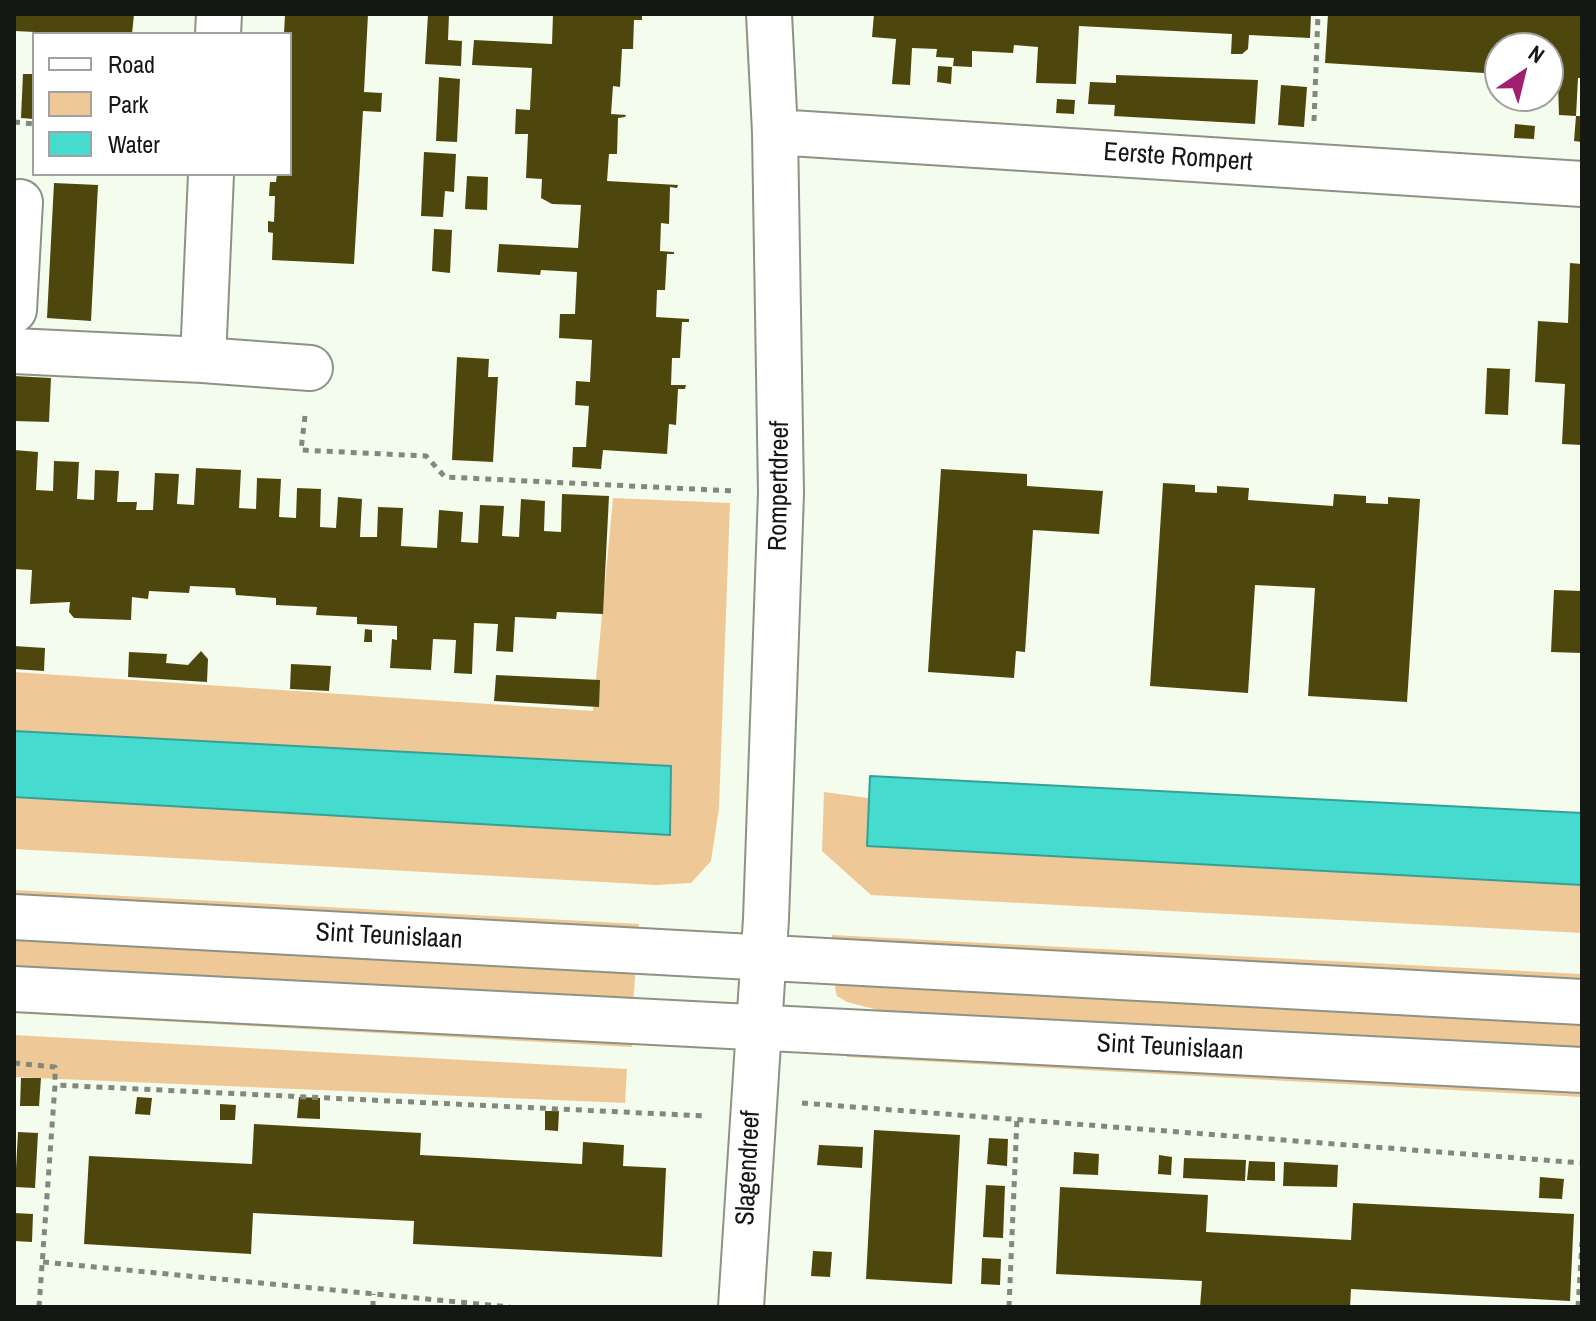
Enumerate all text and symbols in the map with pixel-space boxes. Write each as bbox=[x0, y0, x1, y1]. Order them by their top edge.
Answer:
legend bbox=[32, 32, 292, 176]
north arrow bbox=[1484, 32, 1564, 112]
text: N bbox=[1523, 38, 1551, 70]
text: Road bbox=[108, 48, 155, 80]
text: Park bbox=[108, 88, 148, 120]
text: Water bbox=[108, 128, 160, 160]
street label: Eerste Rompert bbox=[1102, 137, 1254, 179]
street label: Rompertdreef bbox=[763, 421, 797, 551]
street label: Sint Teunislaan bbox=[315, 918, 463, 956]
street label: Sint Teunislaan bbox=[1096, 1029, 1244, 1067]
street label: Slagendreef bbox=[730, 1110, 768, 1226]

